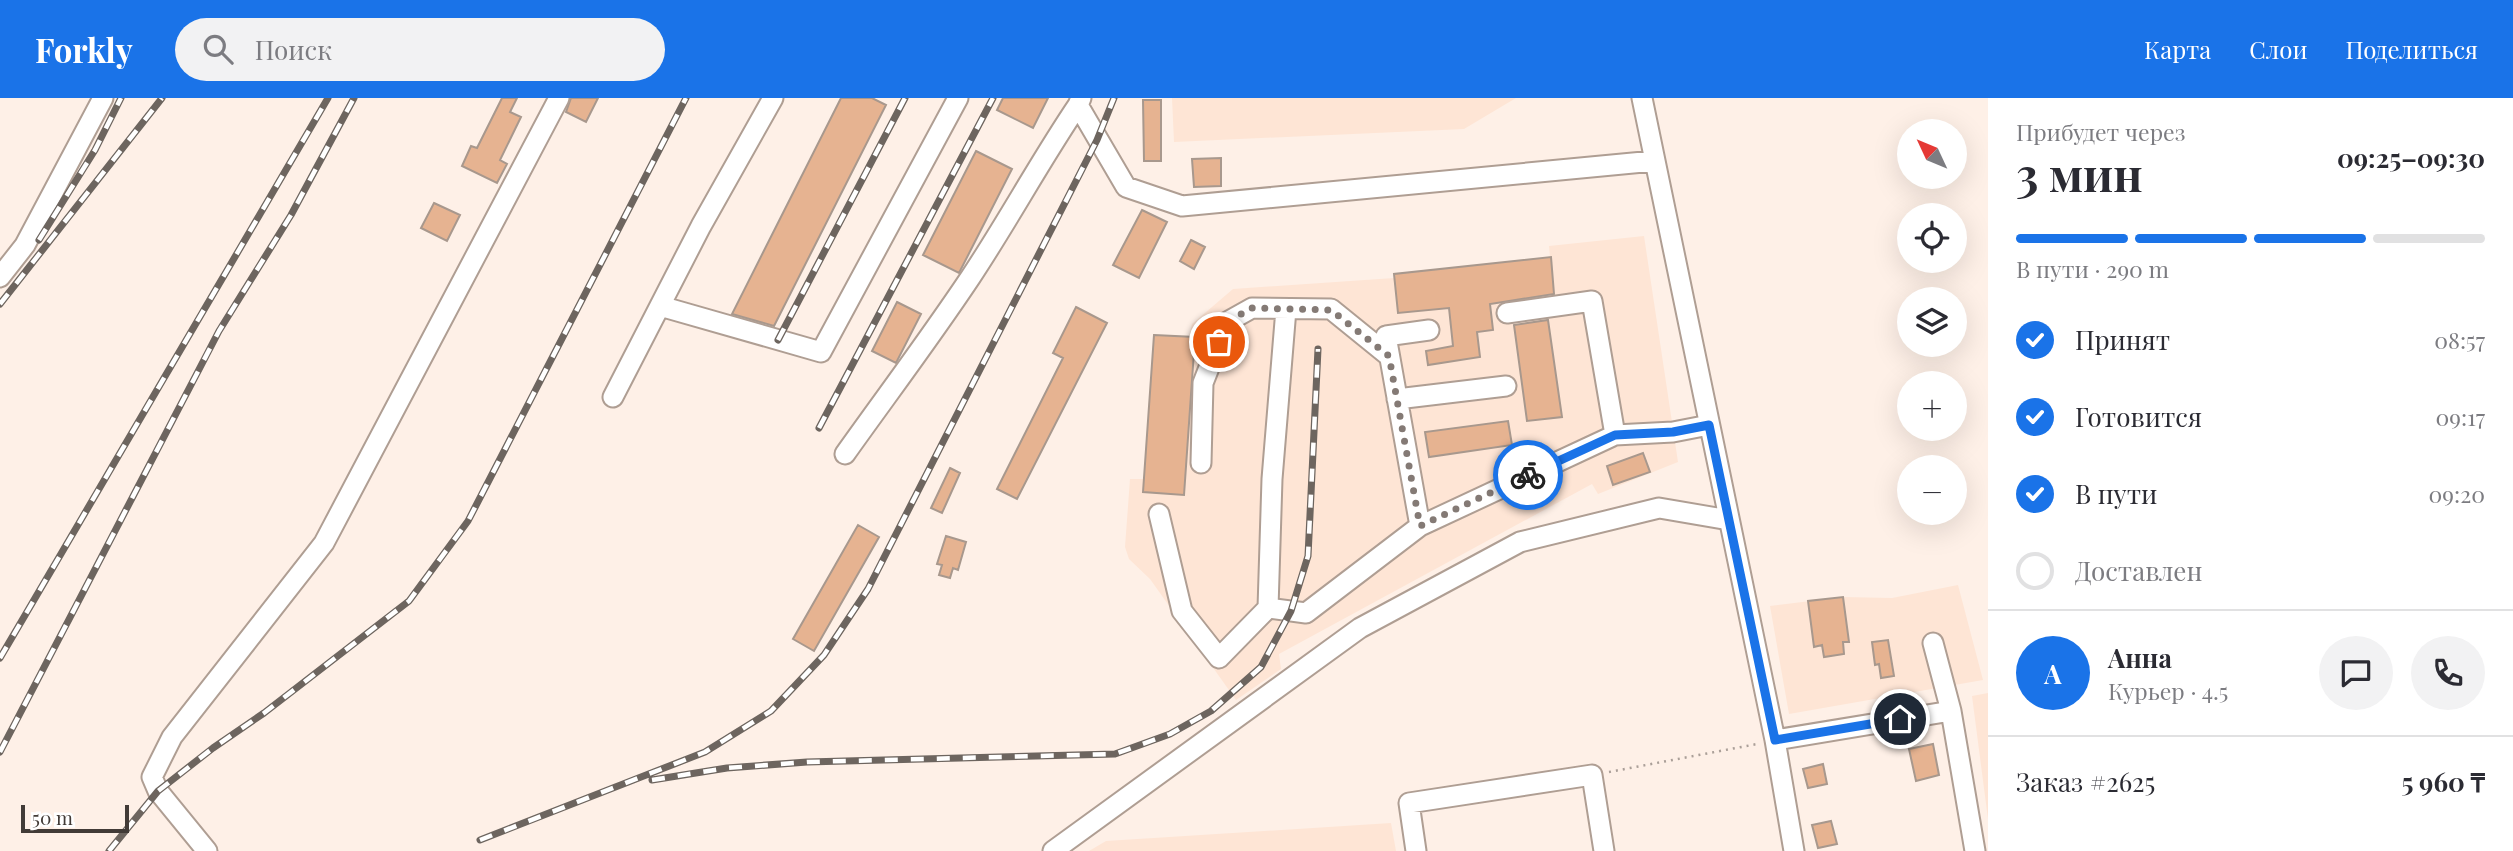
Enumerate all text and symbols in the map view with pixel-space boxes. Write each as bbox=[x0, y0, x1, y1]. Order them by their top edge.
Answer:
search box bbox=[175, 18, 665, 81]
text: Forkly bbox=[35, 27, 133, 71]
icon: search bbox=[199, 30, 237, 68]
text: Поиск bbox=[255, 32, 332, 67]
text: Карта bbox=[2144, 33, 2211, 65]
text: Слои bbox=[2249, 33, 2308, 65]
text: Поделиться bbox=[2346, 33, 2478, 65]
text: Прибудет через bbox=[2016, 116, 2185, 147]
north arrow bbox=[1897, 119, 1967, 189]
map controls bbox=[1897, 119, 1967, 525]
text: 09:25–09:30 bbox=[2337, 140, 2485, 175]
text: 3 мин bbox=[2016, 142, 2143, 204]
button: locate bbox=[1897, 203, 1967, 273]
text: В пути · 290 m bbox=[2016, 253, 2169, 284]
button: layers bbox=[1897, 287, 1967, 357]
pin bbox=[1189, 312, 1249, 372]
icon: check bbox=[2016, 321, 2054, 359]
text: Принят bbox=[2075, 322, 2170, 357]
icon: bag bbox=[1200, 323, 1238, 361]
text: 08:57 bbox=[2434, 324, 2485, 355]
button: + bbox=[1897, 371, 1967, 441]
icon: check bbox=[2016, 398, 2054, 436]
text: Готовится bbox=[2075, 399, 2202, 434]
text: 09:17 bbox=[2436, 401, 2485, 432]
courier bbox=[1493, 440, 1563, 510]
button: − bbox=[1897, 455, 1967, 525]
icon: bike bbox=[1509, 456, 1547, 494]
icon: check bbox=[2016, 475, 2054, 513]
text: В пути bbox=[2075, 476, 2157, 511]
text: 09:20 bbox=[2429, 478, 2485, 509]
text: Доставлен bbox=[2075, 553, 2202, 588]
button: chat bbox=[2319, 636, 2393, 710]
button: phone bbox=[2411, 636, 2485, 710]
text: Анна bbox=[2108, 640, 2172, 675]
text: А bbox=[2044, 656, 2062, 691]
text: Курьер · 4.5 bbox=[2108, 675, 2228, 706]
pin bbox=[1870, 689, 1930, 749]
icon: home bbox=[1881, 700, 1919, 738]
text: Заказ #2625 bbox=[2016, 764, 2155, 799]
text: 5 960 ₸ bbox=[2401, 764, 2485, 799]
scale bar bbox=[21, 802, 130, 834]
text: 50 m bbox=[32, 804, 73, 830]

